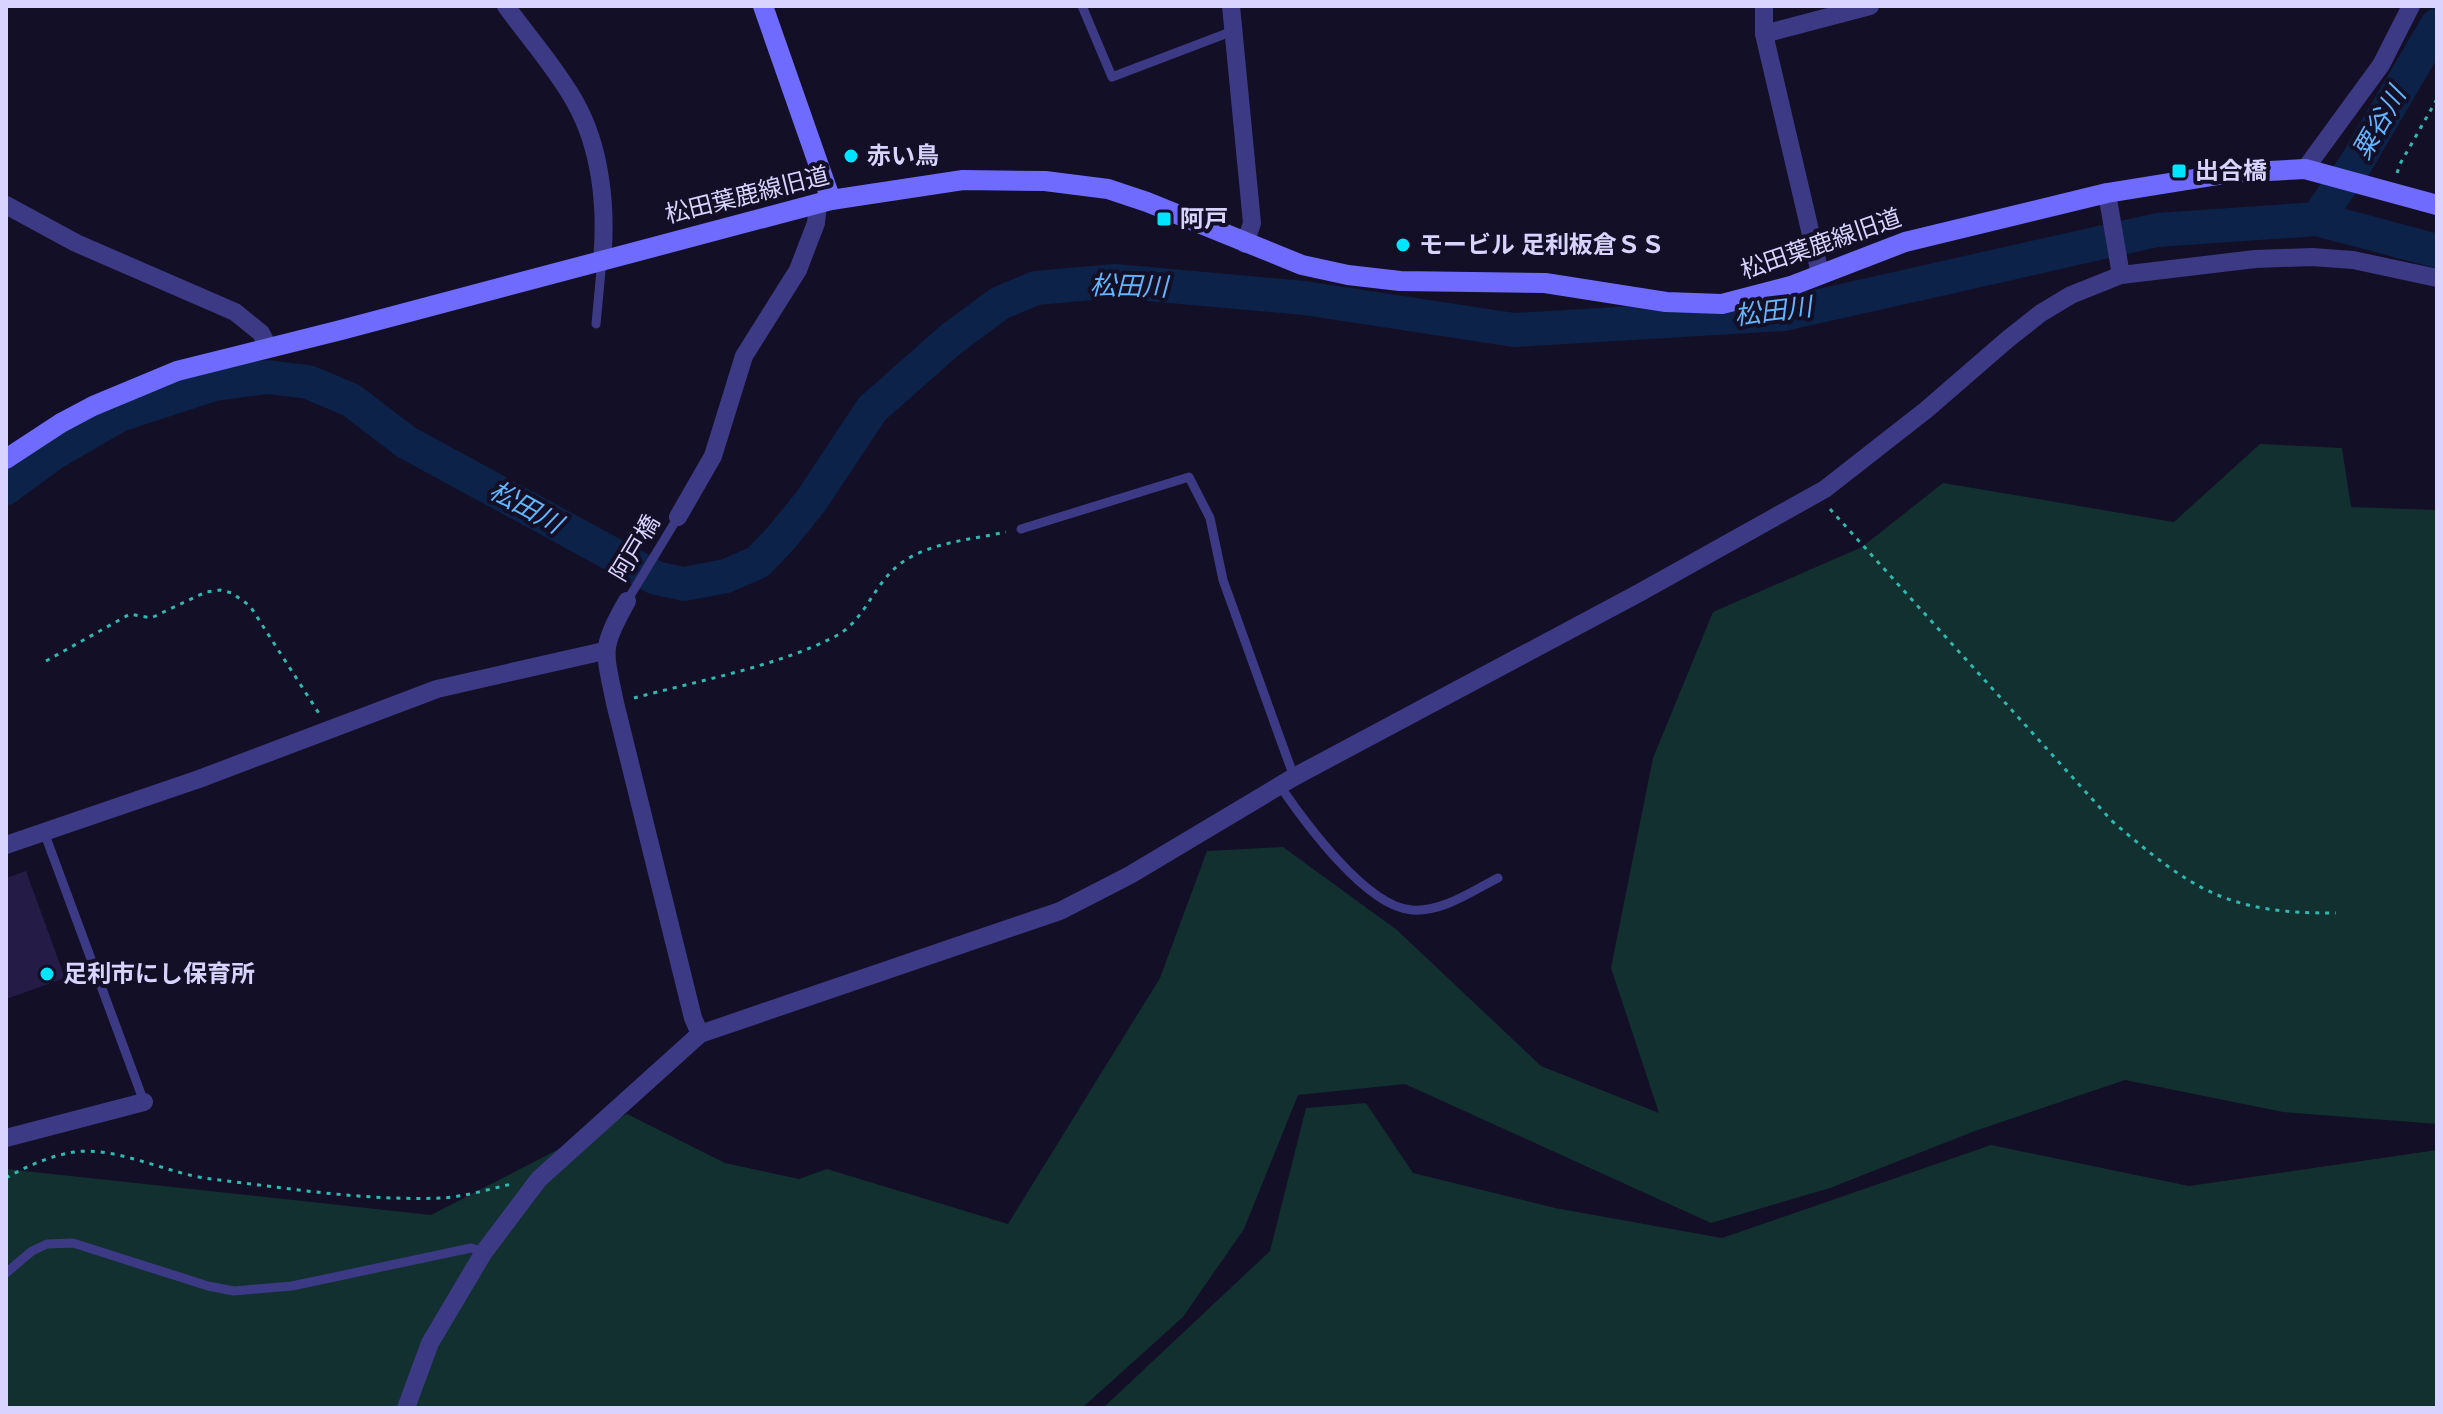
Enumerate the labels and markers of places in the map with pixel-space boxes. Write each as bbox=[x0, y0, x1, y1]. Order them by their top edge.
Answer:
place label: 赤い鳥 bbox=[867, 141, 939, 170]
marker: 赤い鳥 bbox=[842, 147, 860, 165]
place label: 出合橋 bbox=[2195, 156, 2267, 185]
marker: 出合橋 bbox=[2170, 162, 2188, 180]
place label: 阿戸 bbox=[1180, 204, 1228, 233]
marker: 阿戸 bbox=[1155, 210, 1173, 228]
place label: モービル 足利板倉ＳＳ bbox=[1419, 230, 1665, 259]
marker: モービル 足利板倉ＳＳ bbox=[1394, 236, 1412, 254]
place label: 足利市にし保育所 bbox=[63, 959, 255, 988]
marker: 足利市にし保育所 bbox=[38, 965, 56, 983]

